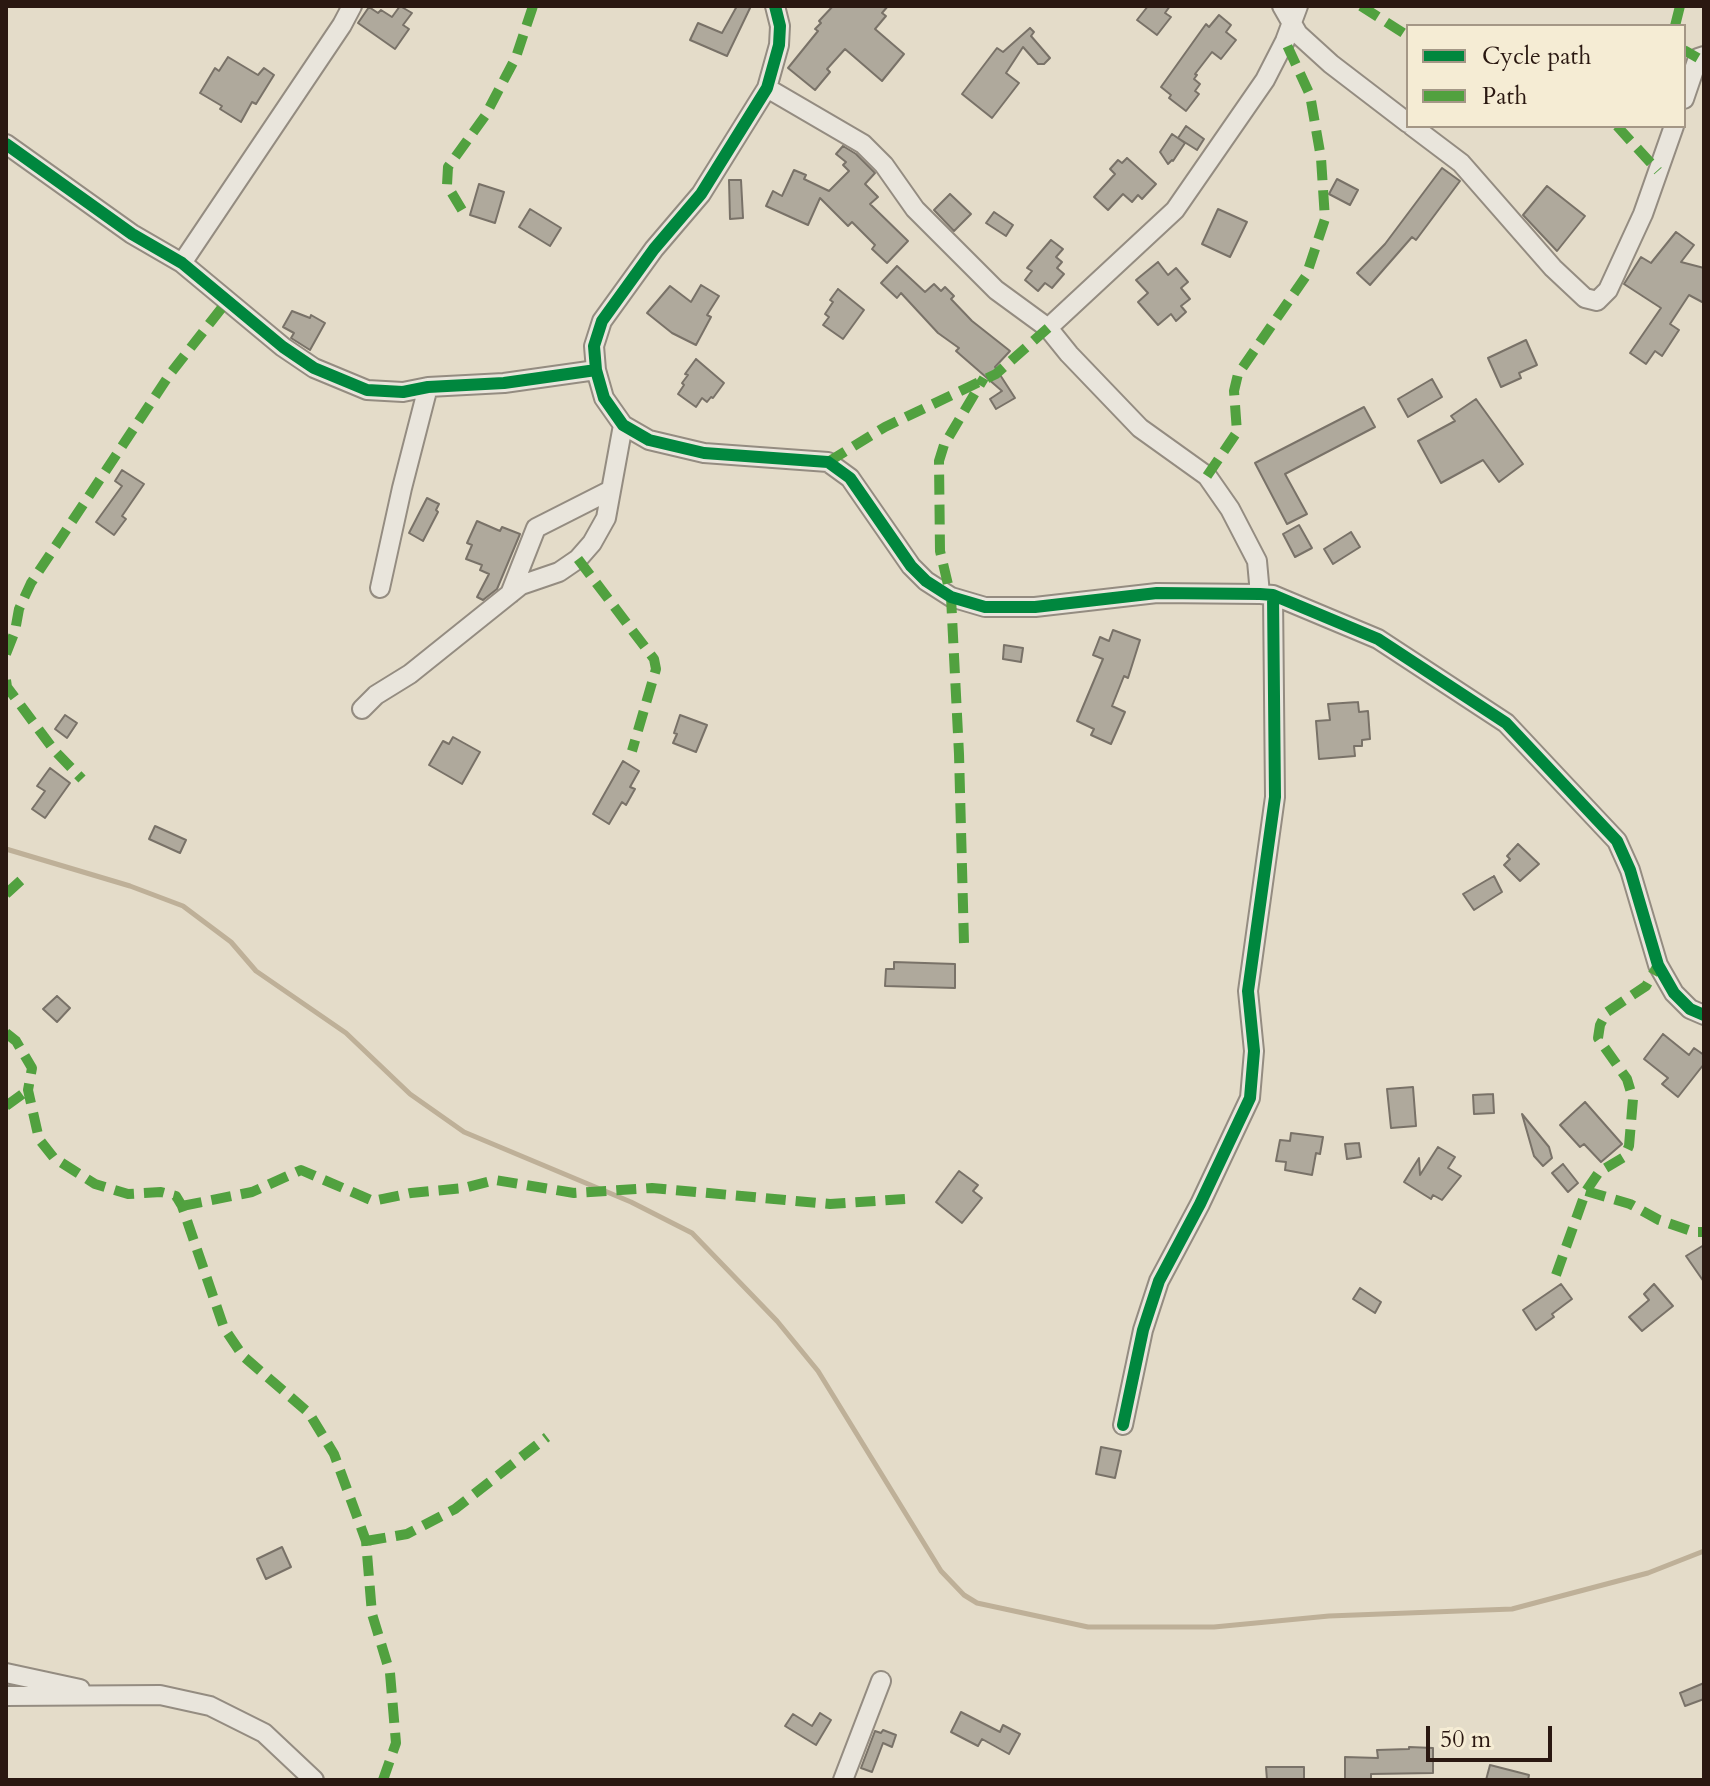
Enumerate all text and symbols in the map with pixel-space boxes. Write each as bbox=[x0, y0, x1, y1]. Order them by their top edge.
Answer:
legend bbox=[1406, 24, 1686, 128]
text: Cycle path bbox=[1482, 40, 1591, 73]
text: Path bbox=[1482, 80, 1527, 113]
scale bar bbox=[1430, 1710, 1556, 1760]
text: 50 m bbox=[1440, 1723, 1491, 1756]

